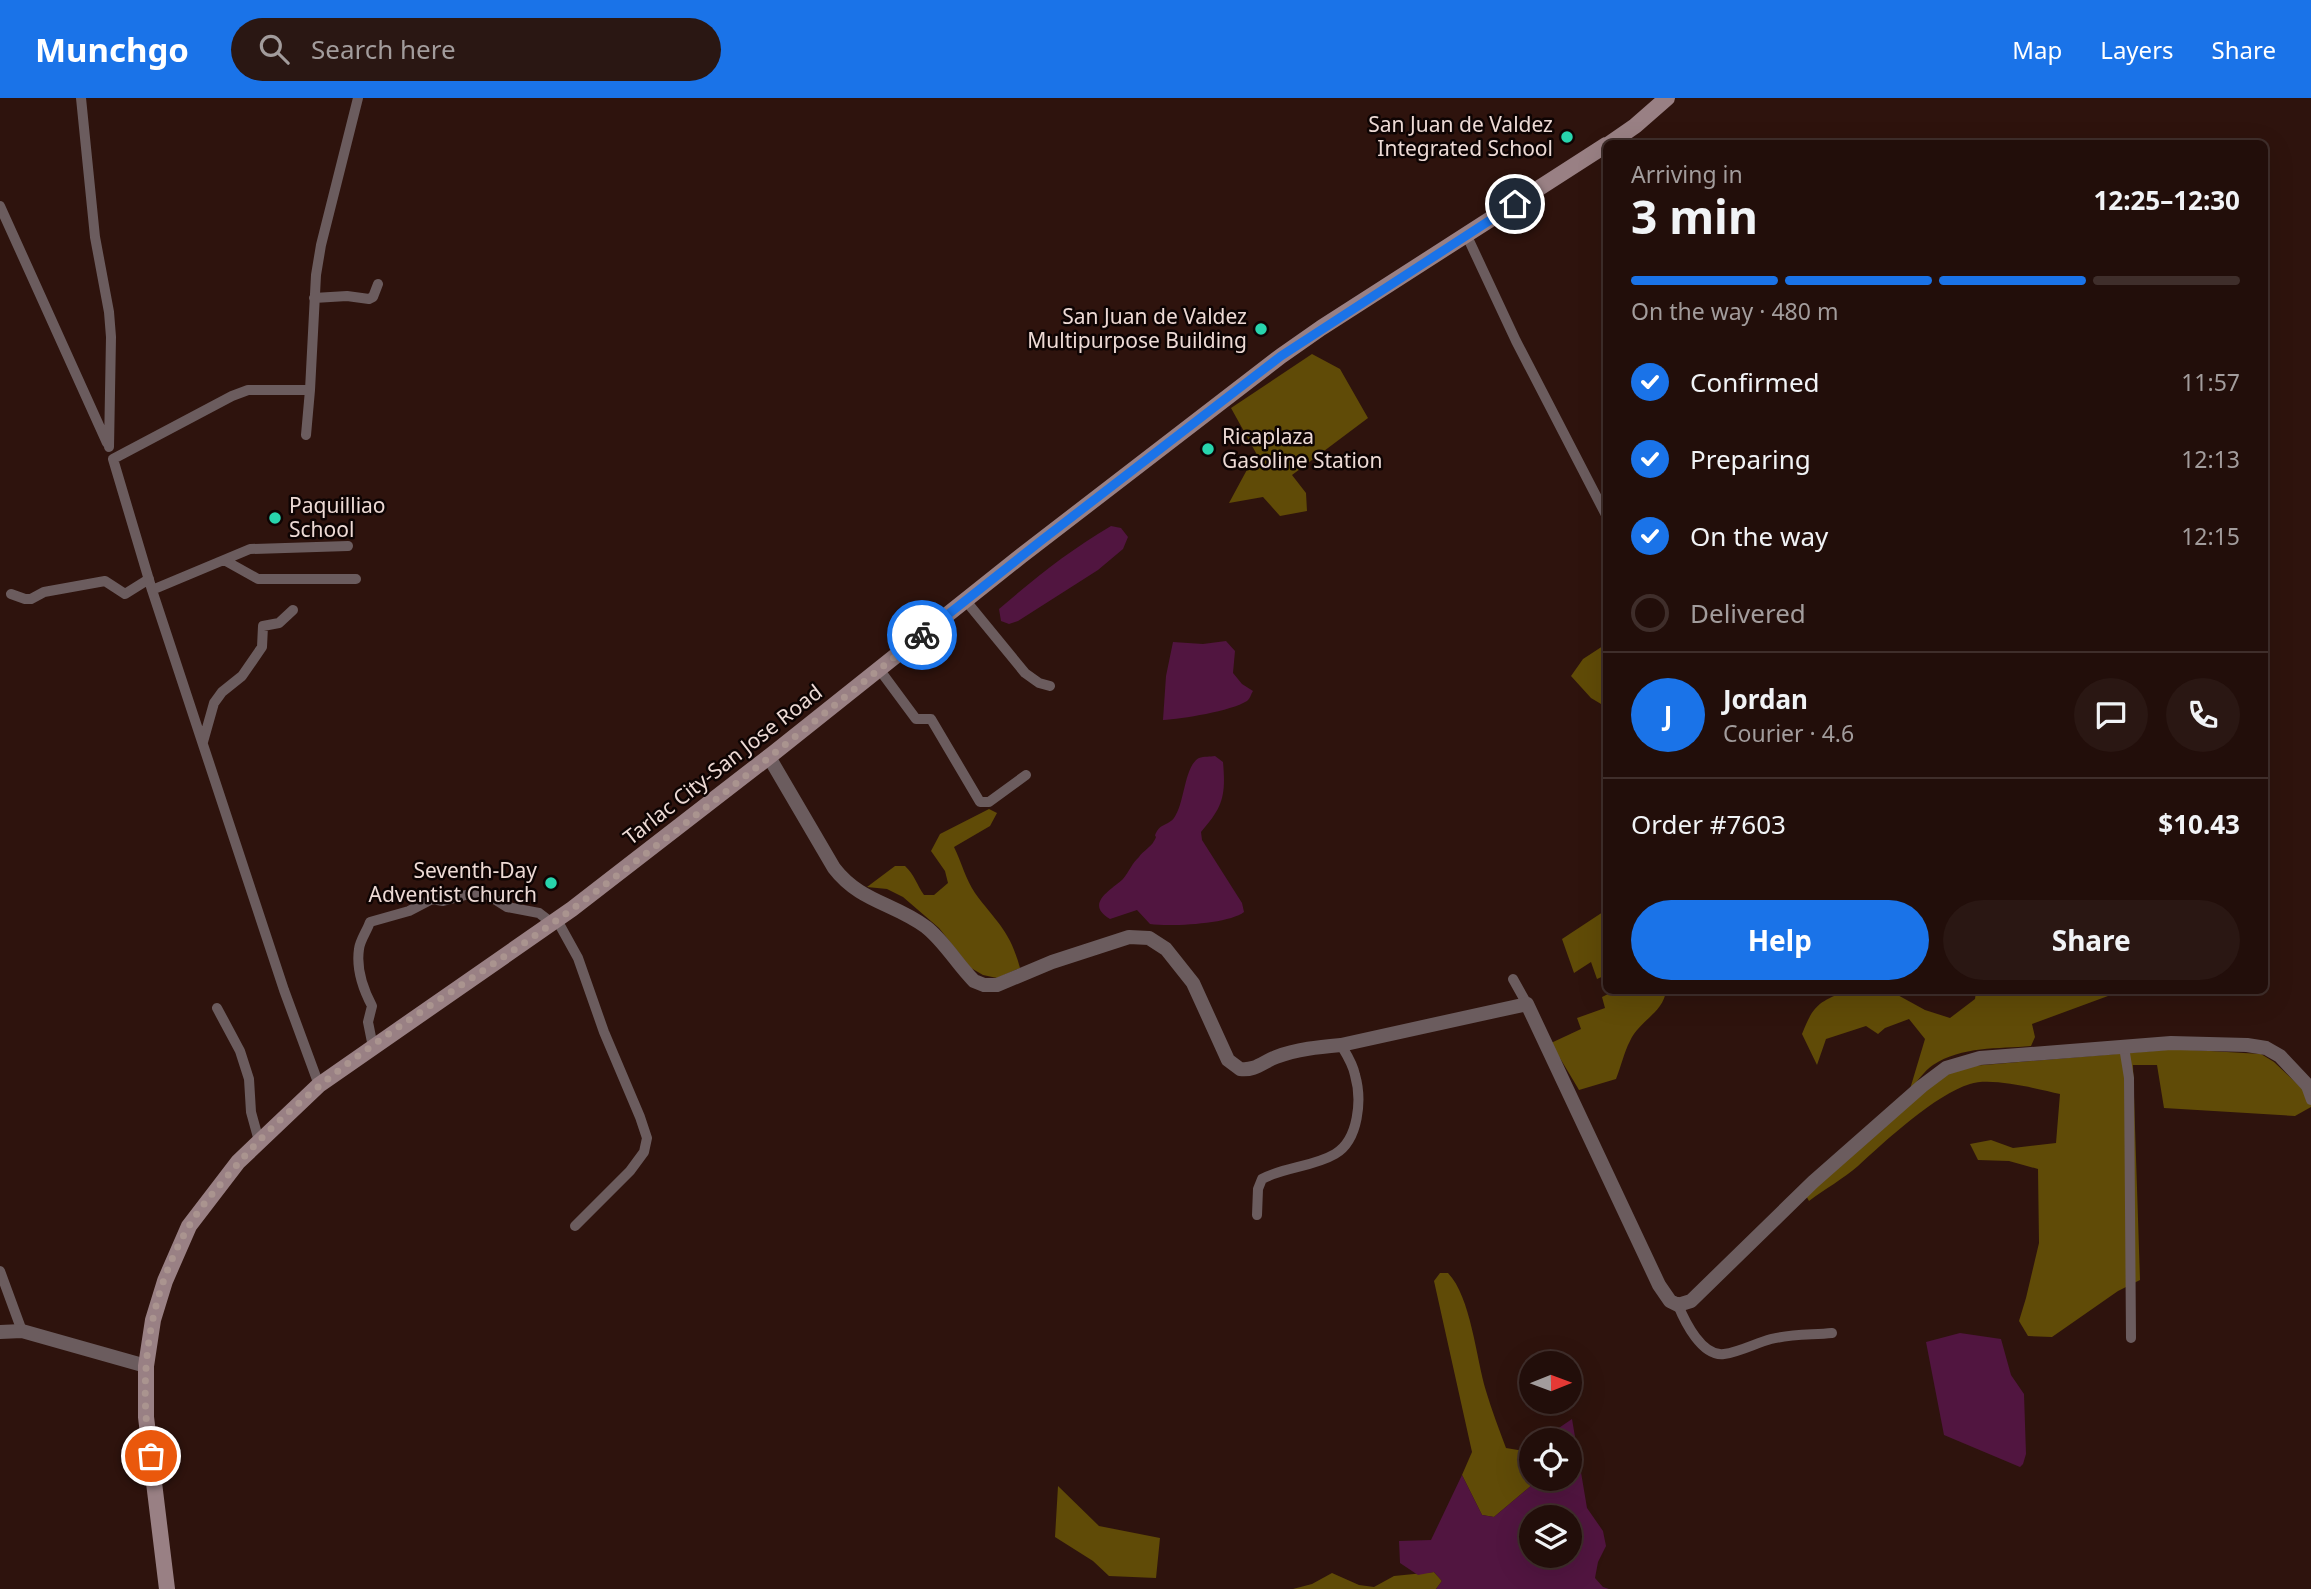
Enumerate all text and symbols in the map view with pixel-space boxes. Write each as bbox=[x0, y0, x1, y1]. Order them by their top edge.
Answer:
search box bbox=[231, 18, 721, 81]
text: Munchgo bbox=[35, 27, 189, 72]
icon: search bbox=[255, 30, 293, 68]
text: Search here bbox=[311, 31, 456, 67]
text: Map bbox=[2012, 33, 2062, 66]
text: Layers bbox=[2100, 33, 2174, 66]
text: Share bbox=[2212, 33, 2276, 66]
place label: San Juan de Valdez Integrated School bbox=[1368, 110, 1553, 162]
marker: San Juan de Valdez Integrated School bbox=[1559, 129, 1575, 145]
text: Arriving in bbox=[1631, 158, 1743, 190]
pin bbox=[1485, 174, 1545, 234]
text: 12:25–12:30 bbox=[2093, 182, 2240, 218]
icon: home bbox=[1496, 185, 1534, 223]
text: 3 min bbox=[1631, 185, 1758, 247]
text: On the way · 480 m bbox=[1631, 295, 1838, 327]
place label: San Juan de Valdez Multipurpose Building bbox=[1027, 302, 1247, 354]
marker: San Juan de Valdez Multipurpose Building bbox=[1253, 321, 1269, 337]
icon: check bbox=[1631, 363, 1669, 401]
text: Confirmed bbox=[1690, 364, 1820, 400]
text: 11:57 bbox=[2181, 366, 2240, 398]
place label: Ricaplaza Gasoline Station bbox=[1222, 422, 1383, 474]
icon: check bbox=[1631, 440, 1669, 478]
marker: Ricaplaza Gasoline Station bbox=[1200, 441, 1216, 457]
text: Preparing bbox=[1690, 441, 1811, 477]
text: 12:13 bbox=[2181, 443, 2240, 475]
place label: Paquilliao School bbox=[289, 491, 386, 543]
marker: Paquilliao School bbox=[267, 510, 283, 526]
icon: check bbox=[1631, 517, 1669, 555]
text: On the way bbox=[1690, 518, 1828, 554]
text: 12:15 bbox=[2181, 520, 2240, 552]
text: Delivered bbox=[1690, 595, 1806, 631]
courier bbox=[887, 600, 957, 670]
icon: bike bbox=[903, 616, 941, 654]
street label: Tarlac City-San Jose Road bbox=[617, 678, 828, 851]
button: chat bbox=[2074, 678, 2148, 752]
button: phone bbox=[2166, 678, 2240, 752]
text: Jordan bbox=[1723, 681, 1808, 717]
text: J bbox=[1664, 697, 1672, 733]
text: Courier · 4.6 bbox=[1723, 717, 1854, 749]
text: Order #7603 bbox=[1631, 806, 1786, 842]
text: $10.43 bbox=[2158, 806, 2240, 842]
place label: Seventh-Day Adventist Church bbox=[369, 856, 537, 908]
marker: Seventh-Day Adventist Church bbox=[543, 875, 559, 891]
button: Help bbox=[1631, 900, 1929, 980]
button: Share bbox=[1943, 900, 2240, 980]
north arrow bbox=[1519, 1351, 1582, 1414]
map controls bbox=[1519, 1351, 1582, 1568]
pin bbox=[121, 1426, 181, 1486]
button: locate bbox=[1519, 1428, 1582, 1491]
icon: bag bbox=[132, 1437, 170, 1475]
button: layers bbox=[1519, 1505, 1582, 1568]

